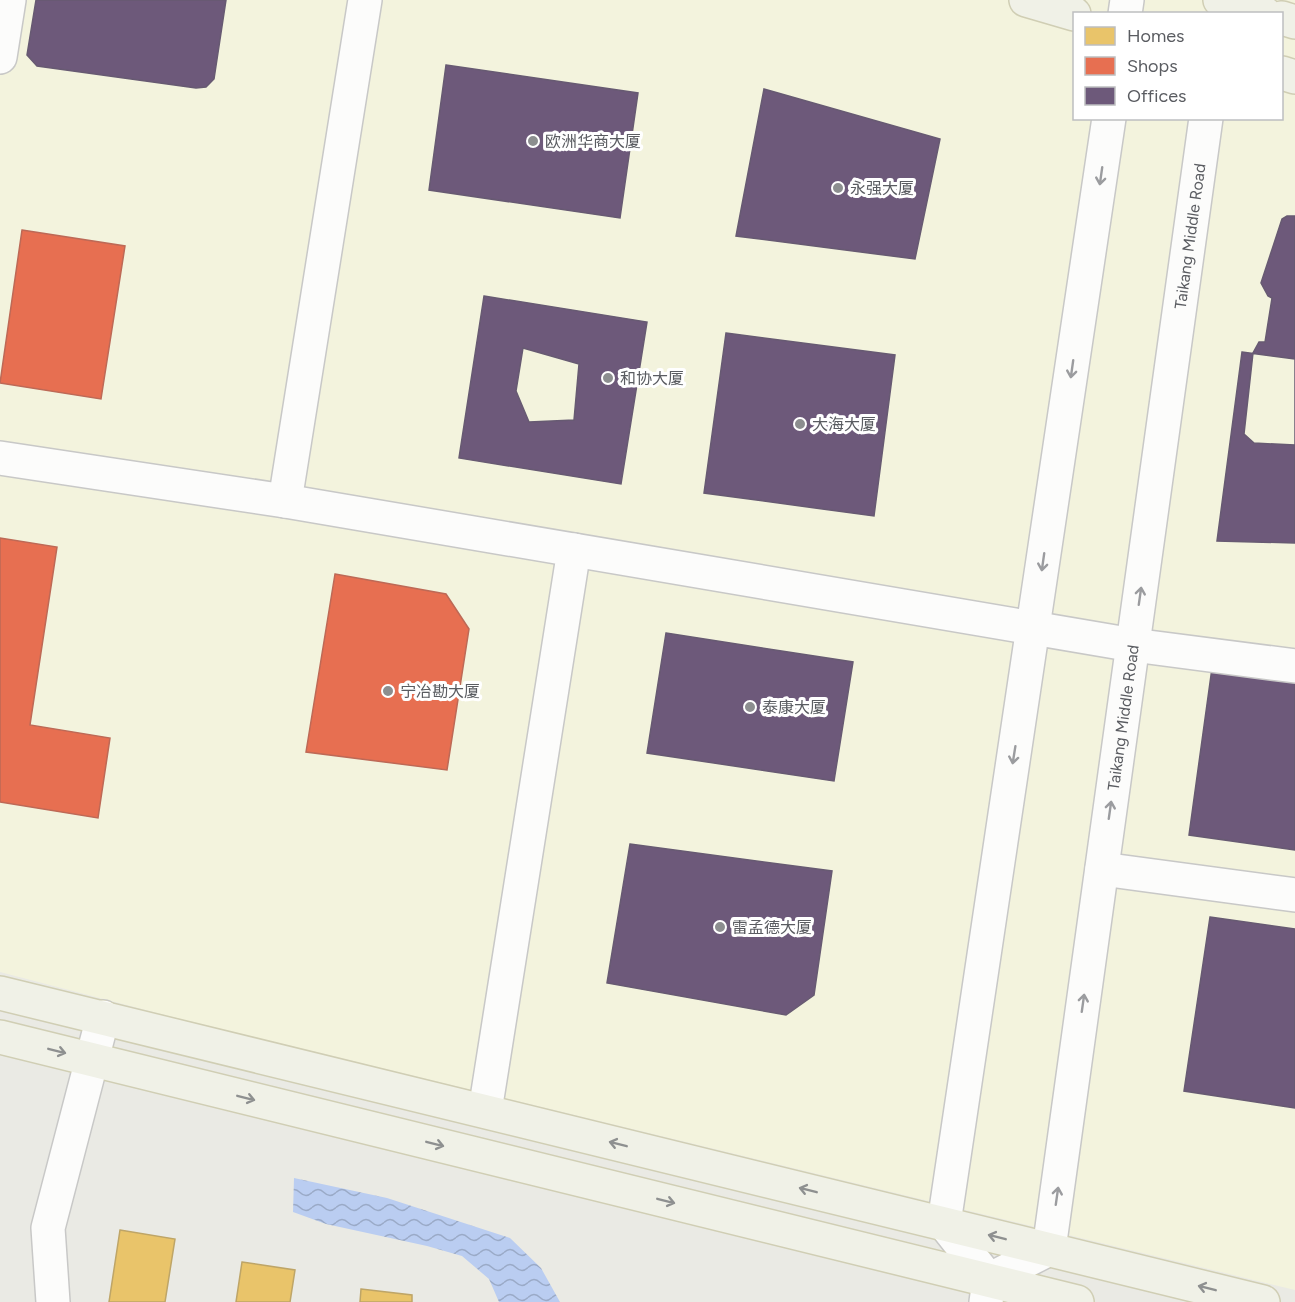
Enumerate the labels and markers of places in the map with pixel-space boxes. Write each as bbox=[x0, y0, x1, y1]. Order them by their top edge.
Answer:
place label: 欧洲华商大厦 bbox=[545, 132, 641, 151]
marker: 欧洲华商大厦 bbox=[526, 134, 540, 148]
place label: 永强大厦 bbox=[850, 179, 914, 198]
marker: 永强大厦 bbox=[831, 181, 845, 195]
place label: 和协大厦 bbox=[620, 369, 684, 388]
marker: 和协大厦 bbox=[601, 371, 615, 385]
place label: 大海大厦 bbox=[812, 415, 876, 434]
marker: 大海大厦 bbox=[793, 417, 807, 431]
place label: 宁冶勘大厦 bbox=[400, 682, 480, 701]
marker: 宁冶勘大厦 bbox=[381, 684, 395, 698]
place label: 泰康大厦 bbox=[762, 698, 826, 717]
marker: 泰康大厦 bbox=[743, 700, 757, 714]
place label: 雷孟德大厦 bbox=[732, 918, 812, 937]
marker: 雷孟德大厦 bbox=[713, 920, 727, 934]

